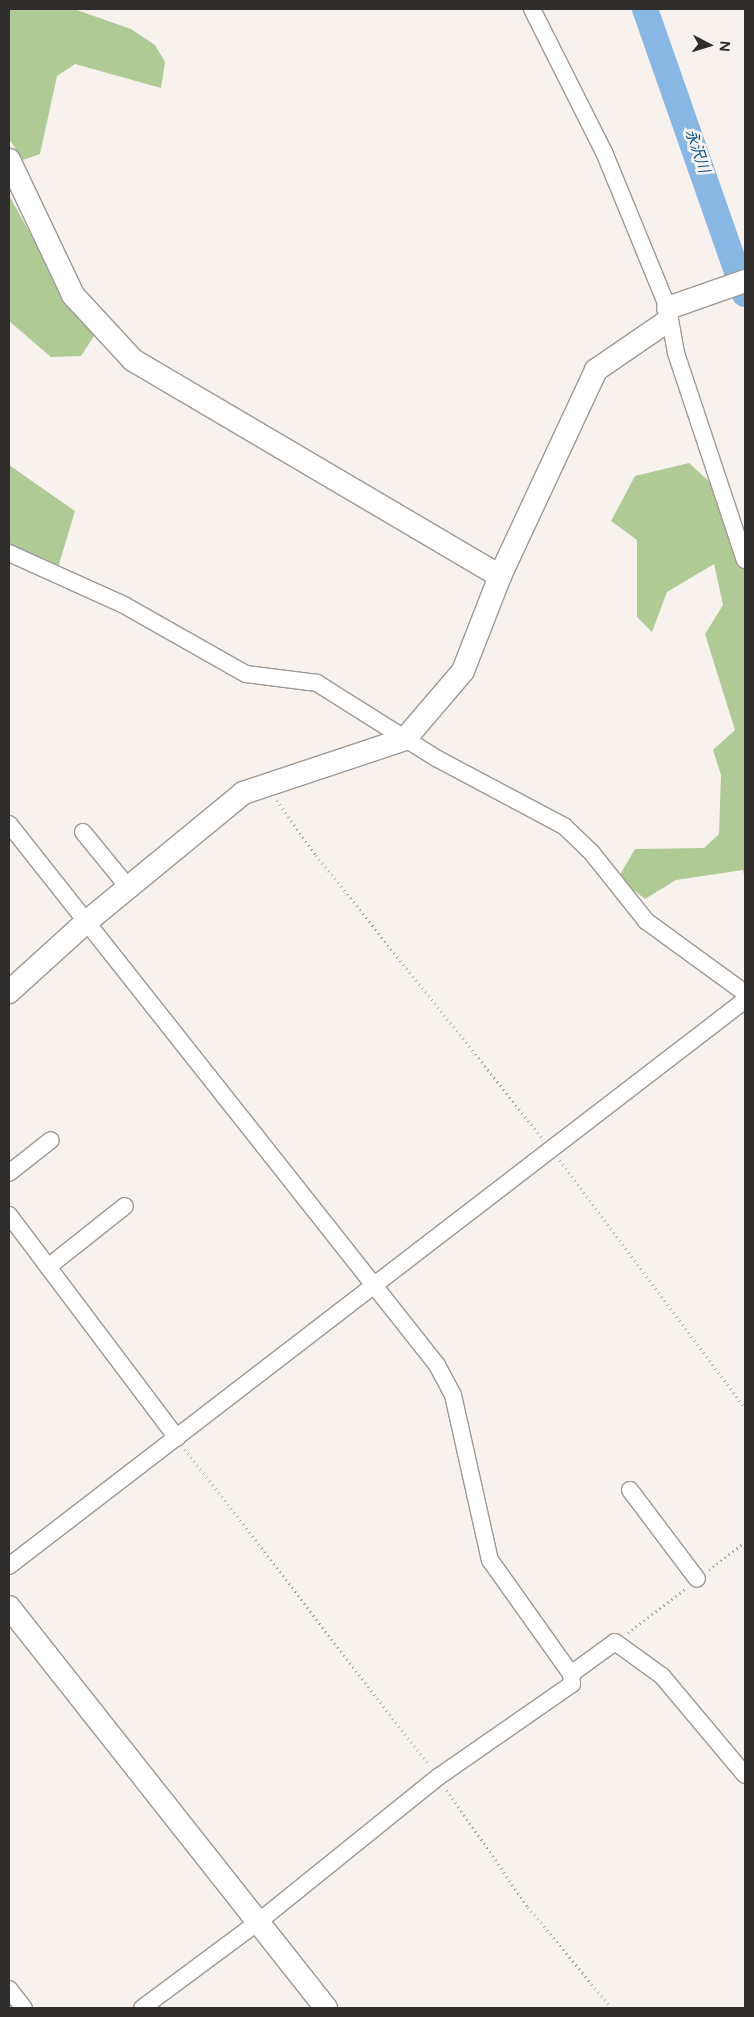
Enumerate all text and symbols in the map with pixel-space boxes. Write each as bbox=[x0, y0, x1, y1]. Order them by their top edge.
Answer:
north arrow bbox=[684, 20, 734, 70]
text: N bbox=[716, 40, 733, 52]
water label: 永沢川 bbox=[681, 127, 713, 175]

